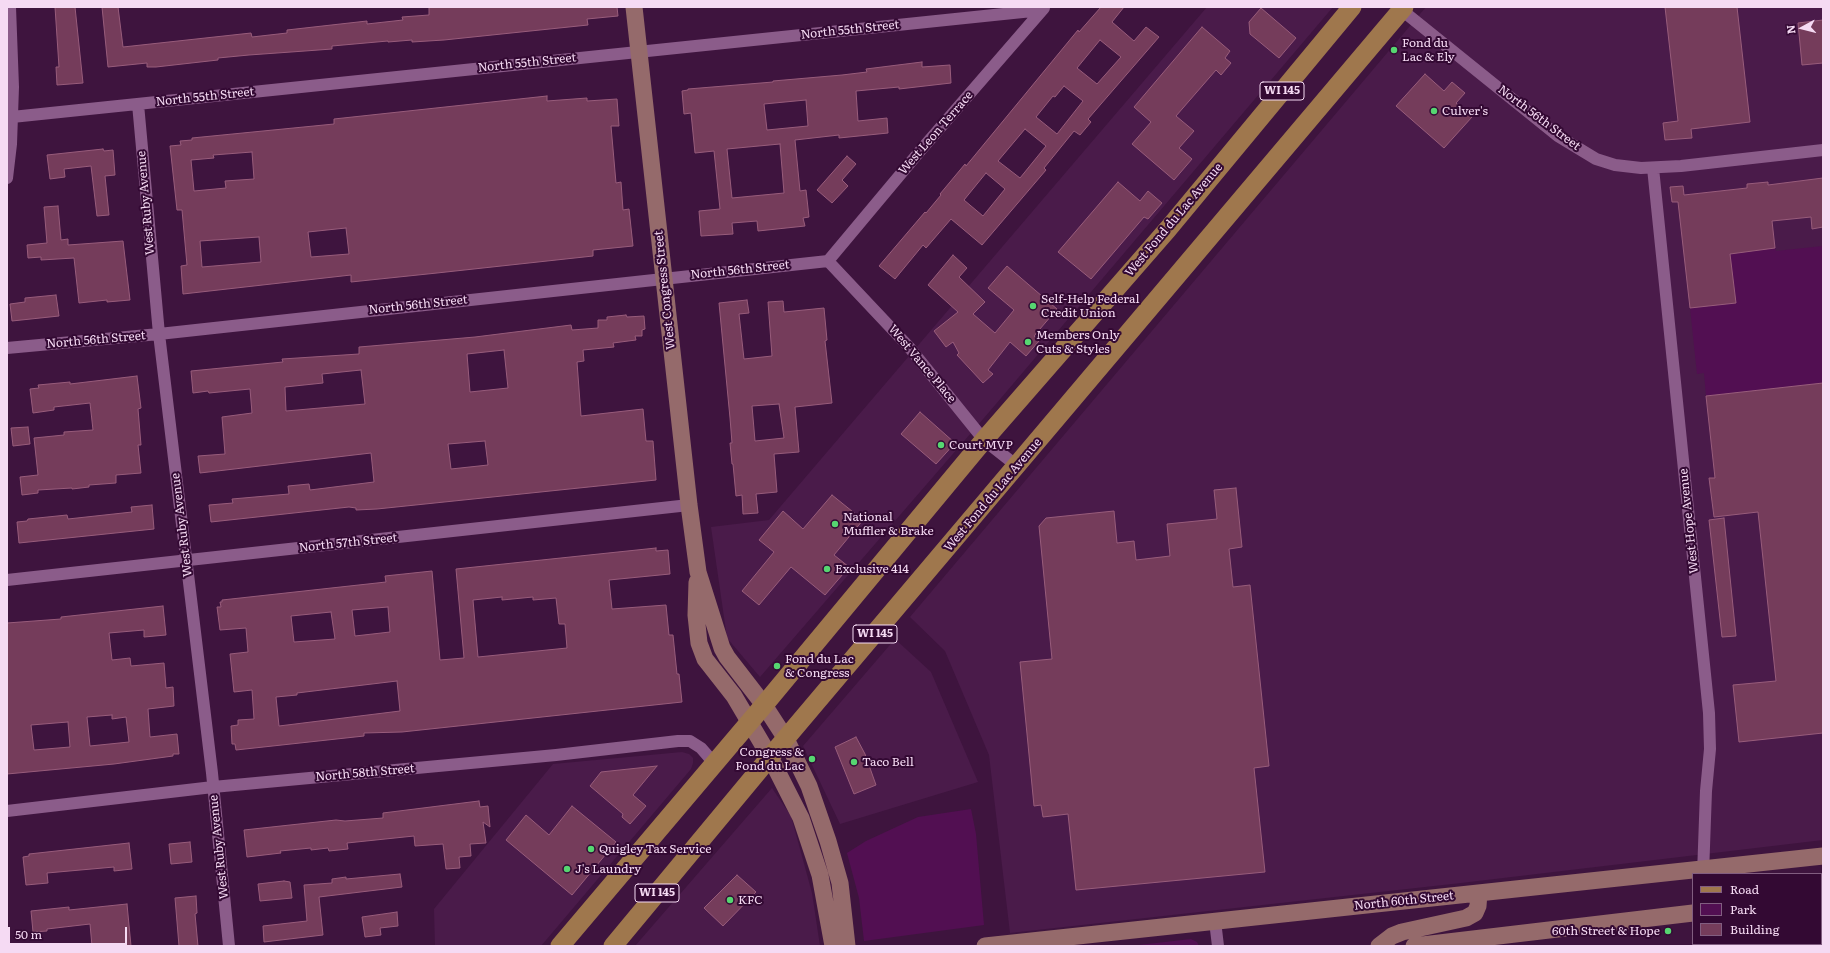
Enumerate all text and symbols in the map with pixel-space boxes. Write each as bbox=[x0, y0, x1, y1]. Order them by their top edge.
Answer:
north arrow bbox=[1782, 8, 1822, 48]
street label: North 55th Street bbox=[800, 18, 900, 42]
text: N bbox=[1782, 24, 1799, 35]
place label: Fond du Lac & Ely bbox=[1402, 36, 1455, 64]
marker: Fond du Lac & Ely bbox=[1389, 45, 1399, 55]
street label: North 55th Street bbox=[477, 51, 577, 75]
road number: WI 145 bbox=[1260, 82, 1304, 100]
street label: North 56th Street bbox=[1495, 82, 1583, 154]
street label: North 55th Street bbox=[155, 85, 255, 109]
street label: West Leon Terrace bbox=[896, 88, 976, 178]
place label: Culver's bbox=[1442, 104, 1488, 118]
marker: Culver's bbox=[1429, 106, 1439, 116]
street label: West Ruby Avenue bbox=[134, 150, 158, 256]
street label: West Fond du Lac Avenue bbox=[1122, 160, 1226, 280]
street label: West Congress Street bbox=[652, 230, 678, 350]
street label: North 56th Street bbox=[690, 258, 790, 282]
place label: Self-Help Federal Credit Union bbox=[1041, 292, 1140, 320]
street label: North 56th Street bbox=[368, 293, 468, 317]
marker: Self-Help Federal Credit Union bbox=[1028, 301, 1038, 311]
street label: West Vance Place bbox=[885, 322, 959, 406]
place label: Members Only Cuts & Styles bbox=[1036, 328, 1120, 356]
street label: North 56th Street bbox=[46, 329, 146, 351]
marker: Members Only Cuts & Styles bbox=[1023, 337, 1033, 347]
street label: West Fond du Lac Avenue bbox=[941, 435, 1045, 555]
place label: Court MVP bbox=[949, 438, 1013, 452]
marker: Court MVP bbox=[936, 440, 946, 450]
street label: West Hope Avenue bbox=[1676, 468, 1702, 574]
street label: West Ruby Avenue bbox=[168, 472, 196, 578]
place label: National Muffler & Brake bbox=[843, 510, 934, 538]
marker: National Muffler & Brake bbox=[830, 519, 840, 529]
street label: North 57th Street bbox=[298, 531, 398, 555]
place label: Exclusive 414 bbox=[835, 562, 909, 576]
marker: Exclusive 414 bbox=[822, 564, 832, 574]
road number: WI 145 bbox=[853, 625, 897, 643]
place label: Fond du Lac & Congress bbox=[785, 652, 854, 680]
marker: Fond du Lac & Congress bbox=[772, 661, 782, 671]
place label: Congress & Fond du Lac bbox=[735, 745, 804, 773]
marker: Congress & Fond du Lac bbox=[807, 754, 817, 764]
place label: Taco Bell bbox=[862, 755, 914, 769]
marker: Taco Bell bbox=[849, 757, 859, 767]
street label: North 58th Street bbox=[315, 761, 415, 785]
street label: West Ruby Avenue bbox=[206, 794, 232, 900]
place label: Quigley Tax Service bbox=[599, 842, 711, 856]
marker: Quigley Tax Service bbox=[586, 844, 596, 854]
place label: J's Laundry bbox=[575, 862, 641, 876]
marker: J's Laundry bbox=[562, 864, 572, 874]
legend bbox=[1692, 873, 1822, 945]
text: Road bbox=[1730, 880, 1759, 898]
road number: WI 145 bbox=[635, 884, 679, 902]
street label: North 60th Street bbox=[1353, 889, 1455, 913]
place label: KFC bbox=[738, 893, 763, 907]
marker: KFC bbox=[725, 895, 735, 905]
text: Park bbox=[1730, 900, 1756, 918]
scale bar bbox=[10, 919, 129, 945]
text: Building bbox=[1730, 920, 1779, 938]
place label: 60th Street & Hope bbox=[1552, 924, 1660, 938]
text: 50 m bbox=[15, 925, 42, 943]
marker: 60th Street & Hope bbox=[1663, 926, 1673, 936]

